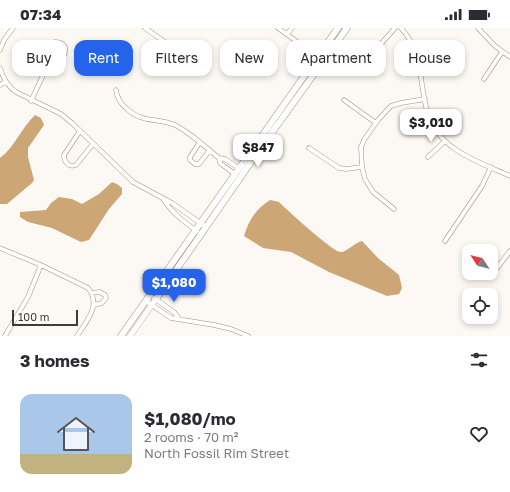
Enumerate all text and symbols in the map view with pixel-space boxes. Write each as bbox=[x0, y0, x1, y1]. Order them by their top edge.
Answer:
text: 07:34 bbox=[20, 5, 61, 23]
chip: Buy bbox=[12, 40, 66, 76]
chip: Rent bbox=[74, 40, 133, 76]
chip: Filters bbox=[141, 40, 212, 76]
chip: New bbox=[220, 40, 278, 76]
chip: Apartment bbox=[286, 40, 386, 76]
chip: House bbox=[394, 40, 465, 76]
pin: $3,010 bbox=[398, 109, 464, 143]
text: $3,010 bbox=[409, 114, 453, 130]
pin: $847 bbox=[234, 134, 282, 168]
text: $847 bbox=[242, 139, 274, 155]
north arrow bbox=[462, 244, 498, 280]
map controls bbox=[462, 244, 498, 324]
pin: $1,080 bbox=[141, 269, 207, 303]
text: $1,080 bbox=[152, 274, 196, 290]
button: locate bbox=[462, 288, 498, 324]
scale bar bbox=[12, 308, 78, 327]
text: 100 m bbox=[18, 310, 49, 323]
icon: filters bbox=[468, 349, 490, 371]
text: 3 homes bbox=[20, 350, 90, 371]
text: $1,080/mo bbox=[144, 408, 236, 429]
icon: home bbox=[52, 410, 100, 458]
icon: heart bbox=[468, 423, 490, 445]
text: 2 rooms · 70 m² bbox=[144, 429, 239, 445]
text: North Fossil Rim Street bbox=[144, 445, 289, 461]

